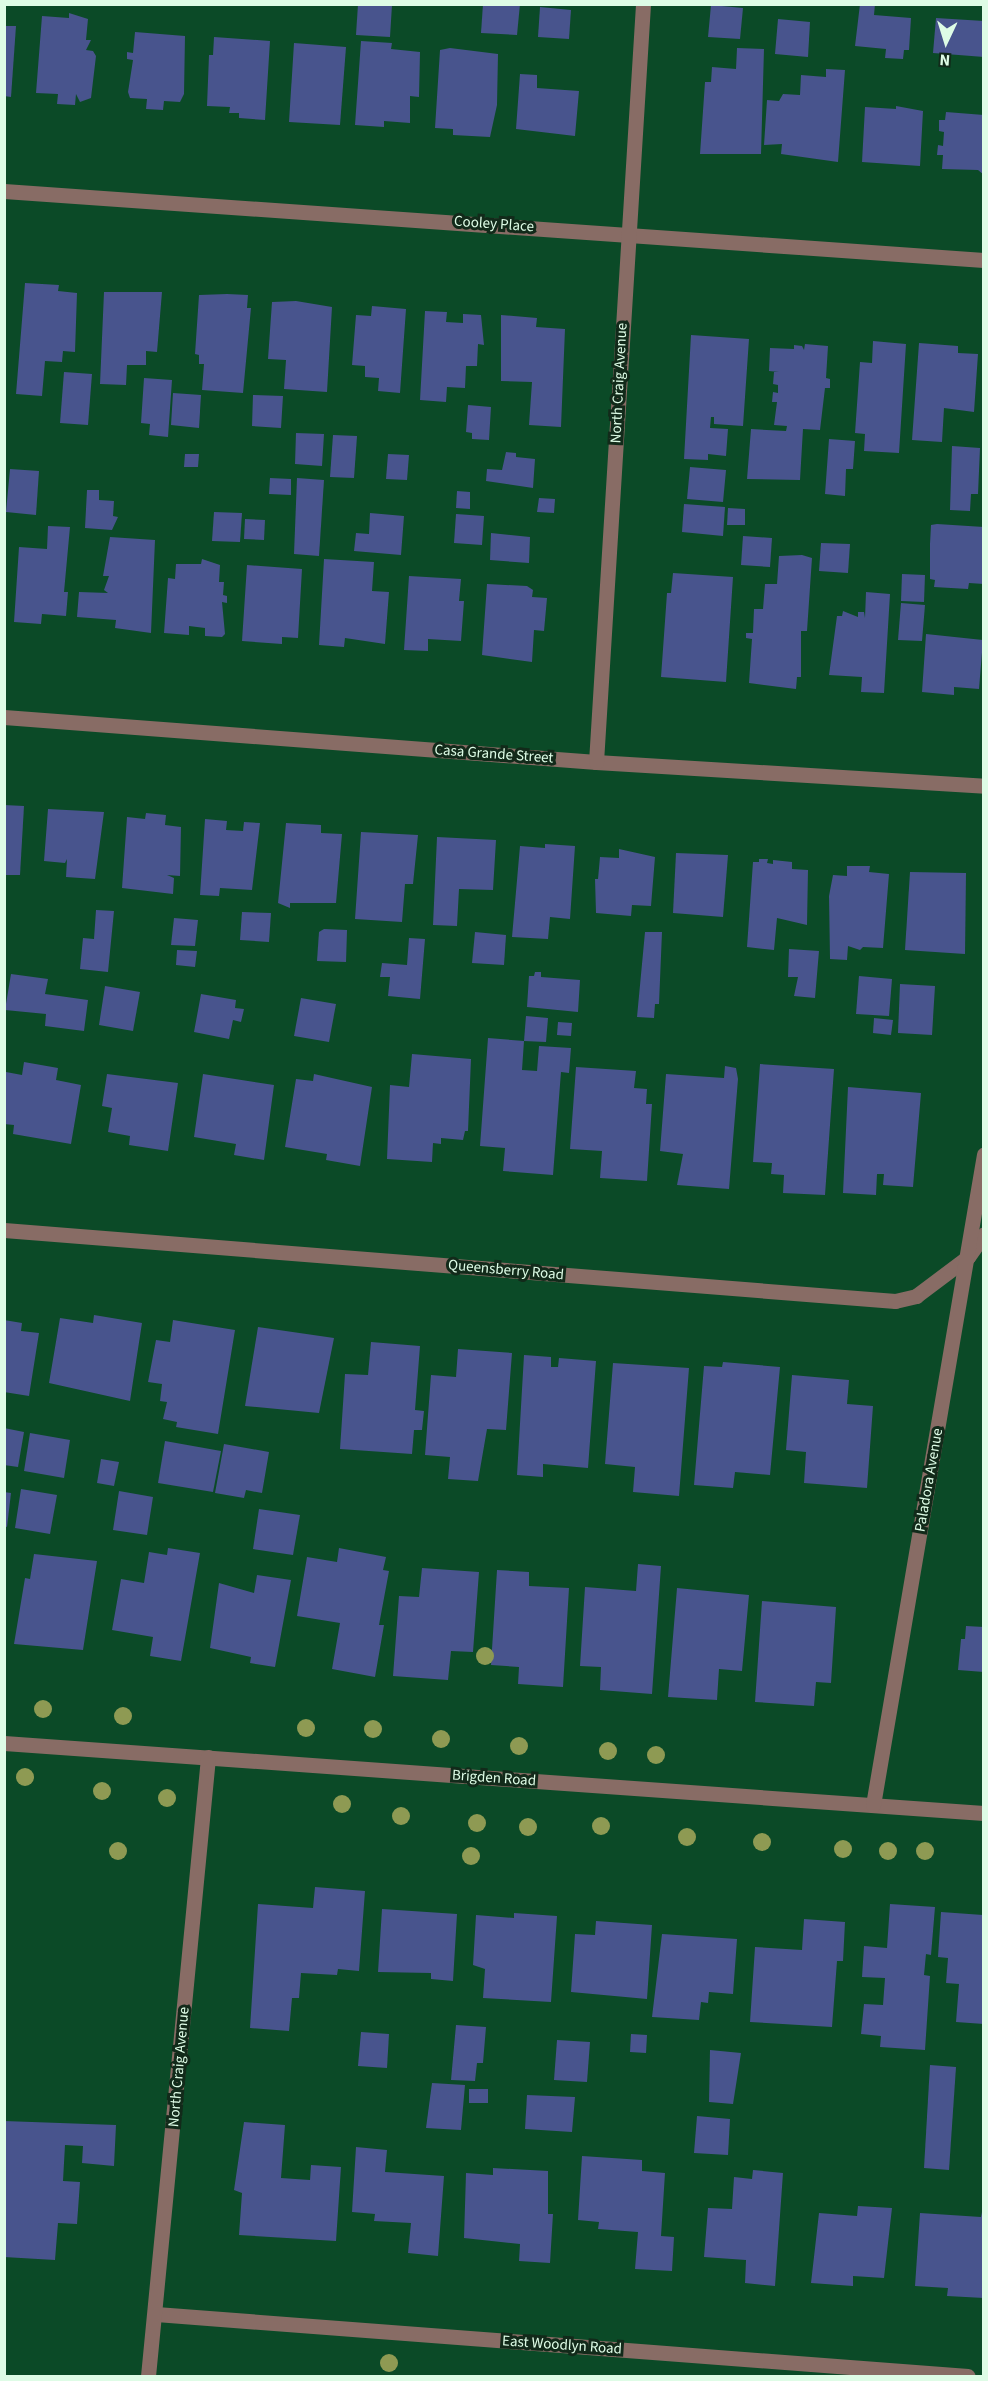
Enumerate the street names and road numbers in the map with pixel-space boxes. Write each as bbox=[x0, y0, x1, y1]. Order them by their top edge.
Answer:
street label: Cooley Place bbox=[453, 212, 535, 236]
street label: North Craig Avenue bbox=[607, 322, 631, 444]
street label: Casa Grande Street bbox=[434, 741, 554, 767]
street label: Queensberry Road bbox=[447, 1256, 565, 1284]
street label: Paladora Avenue bbox=[911, 1427, 947, 1533]
street label: Brigden Road bbox=[451, 1766, 537, 1790]
street label: North Craig Avenue bbox=[165, 2006, 193, 2128]
street label: East Woodlyn Road bbox=[501, 2332, 623, 2358]

